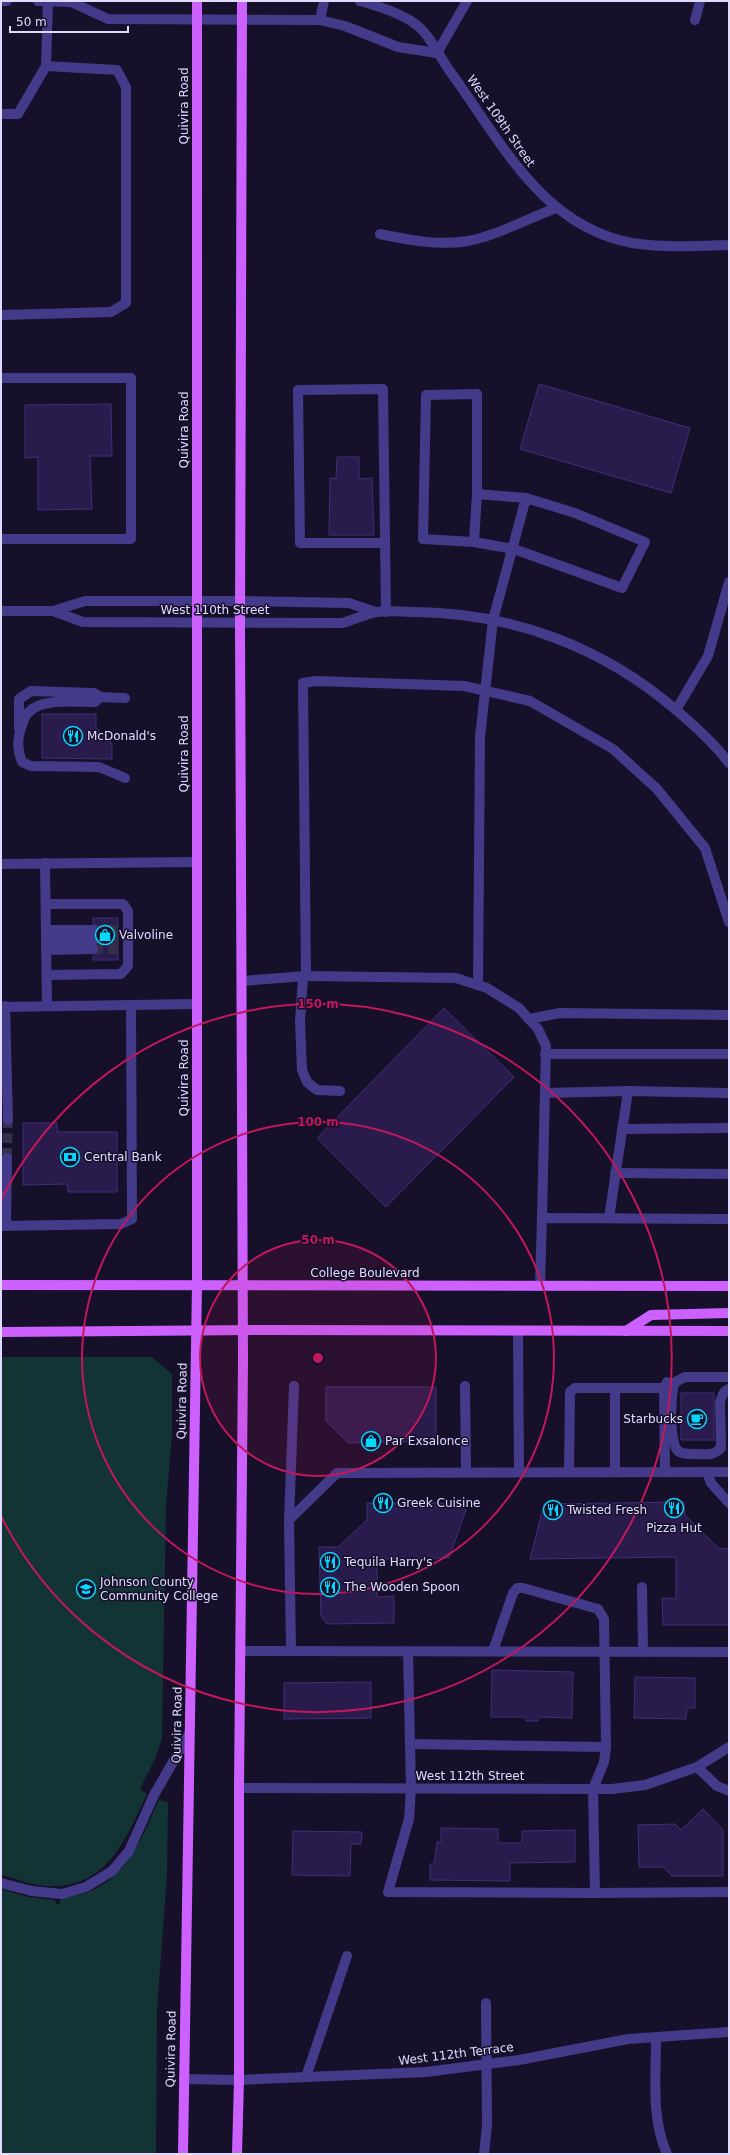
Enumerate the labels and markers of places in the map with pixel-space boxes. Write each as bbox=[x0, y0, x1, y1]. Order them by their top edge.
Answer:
restaurant icon: McDonald's bbox=[62, 725, 84, 747]
place label: McDonald's bbox=[87, 729, 156, 743]
shop icon: Valvoline bbox=[94, 924, 116, 946]
place label: Valvoline bbox=[119, 928, 173, 942]
bank icon: Central Bank bbox=[59, 1146, 81, 1168]
place label: Central Bank bbox=[84, 1150, 162, 1164]
centre of rings bbox=[311, 1351, 325, 1365]
cafe icon: Starbucks bbox=[686, 1408, 708, 1430]
place label: Starbucks bbox=[623, 1412, 683, 1426]
shop icon: Par Exsalonce bbox=[360, 1430, 382, 1452]
place label: Par Exsalonce bbox=[385, 1434, 468, 1448]
restaurant icon: Greek Cuisine bbox=[372, 1492, 394, 1514]
place label: Greek Cuisine bbox=[397, 1496, 480, 1510]
restaurant icon: Pizza Hut bbox=[663, 1497, 685, 1519]
restaurant icon: Twisted Fresh bbox=[542, 1499, 564, 1521]
place label: Twisted Fresh bbox=[566, 1503, 647, 1517]
place label: Pizza Hut bbox=[646, 1521, 702, 1535]
restaurant icon: Tequila Harry's bbox=[319, 1551, 341, 1573]
place label: Tequila Harry's bbox=[343, 1555, 432, 1569]
place label: Johnson County Community College bbox=[99, 1575, 218, 1603]
restaurant icon: The Wooden Spoon bbox=[319, 1576, 341, 1598]
school or university icon: Johnson County Community College bbox=[75, 1578, 97, 1600]
place label: The Wooden Spoon bbox=[343, 1580, 460, 1594]

